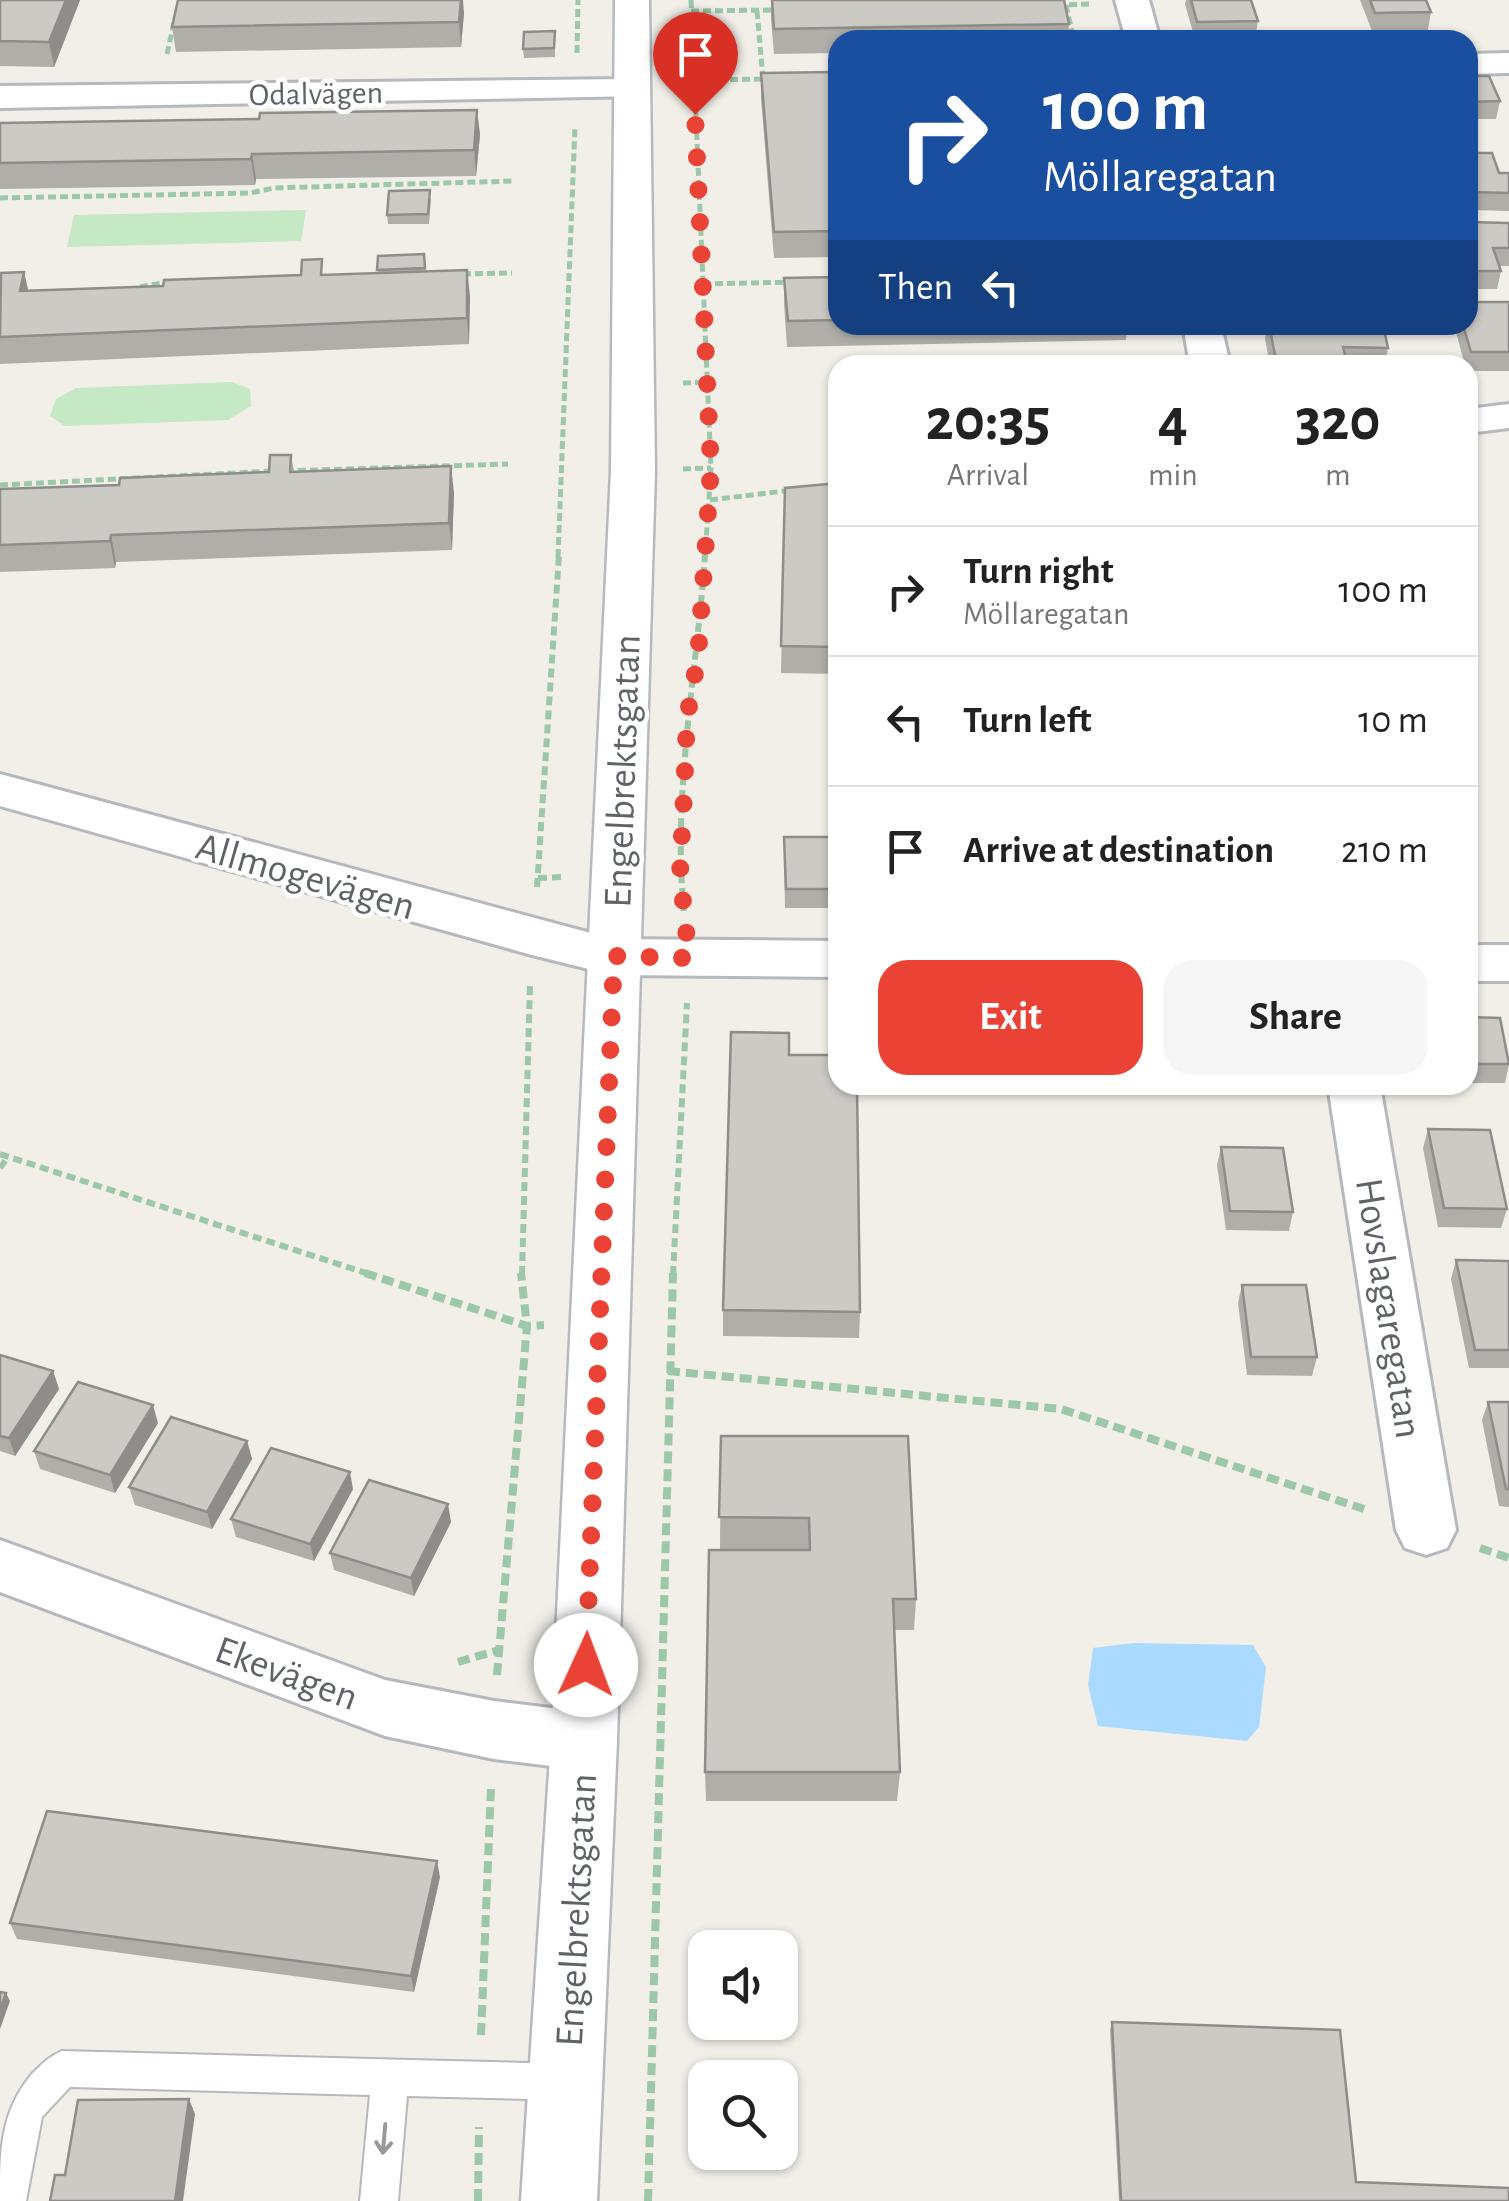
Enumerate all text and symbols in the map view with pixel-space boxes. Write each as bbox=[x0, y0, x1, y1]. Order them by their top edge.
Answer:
pin bbox=[653, 12, 738, 115]
icon: arrive bbox=[668, 27, 723, 82]
icon: right bbox=[878, 70, 1008, 200]
text: 100 m bbox=[1043, 73, 1208, 143]
street label: Odalvägen bbox=[249, 77, 383, 111]
text: Möllaregatan bbox=[1043, 155, 1277, 200]
icon: left bbox=[973, 260, 1028, 315]
text: Then bbox=[878, 269, 953, 307]
text: 20:35 bbox=[925, 391, 1050, 451]
text: 4 bbox=[1158, 391, 1188, 451]
text: 320 bbox=[1295, 391, 1381, 451]
text: Arrival bbox=[947, 459, 1029, 491]
text: min bbox=[1148, 459, 1198, 491]
text: m bbox=[1325, 459, 1351, 491]
text: Turn right bbox=[963, 553, 1113, 591]
icon: right bbox=[878, 564, 933, 619]
text: 100 m bbox=[1338, 572, 1428, 610]
text: Möllaregatan bbox=[963, 598, 1129, 630]
street label: Engelbrektsgatan bbox=[598, 634, 648, 908]
icon: left bbox=[878, 694, 933, 749]
text: Turn left bbox=[963, 702, 1091, 740]
text: 10 m bbox=[1358, 702, 1428, 740]
icon: arrive bbox=[878, 824, 933, 879]
street label: Allmogevägen bbox=[191, 827, 419, 927]
text: Arrive at destination bbox=[963, 832, 1274, 870]
text: 210 m bbox=[1341, 832, 1428, 870]
button: Exit bbox=[878, 960, 1143, 1075]
button: Share bbox=[1163, 960, 1428, 1075]
street label: Hovslagaregatan bbox=[1348, 1175, 1428, 1441]
position arrow bbox=[534, 1613, 638, 1717]
street label: Ekevägen bbox=[210, 1630, 363, 1718]
street label: Engelbrektsgatan bbox=[550, 1772, 604, 2048]
map controls bbox=[688, 1930, 798, 2170]
button: sound bbox=[688, 1930, 798, 2040]
button: search bbox=[688, 2060, 798, 2170]
one-way arrow bbox=[375, 2123, 394, 2155]

